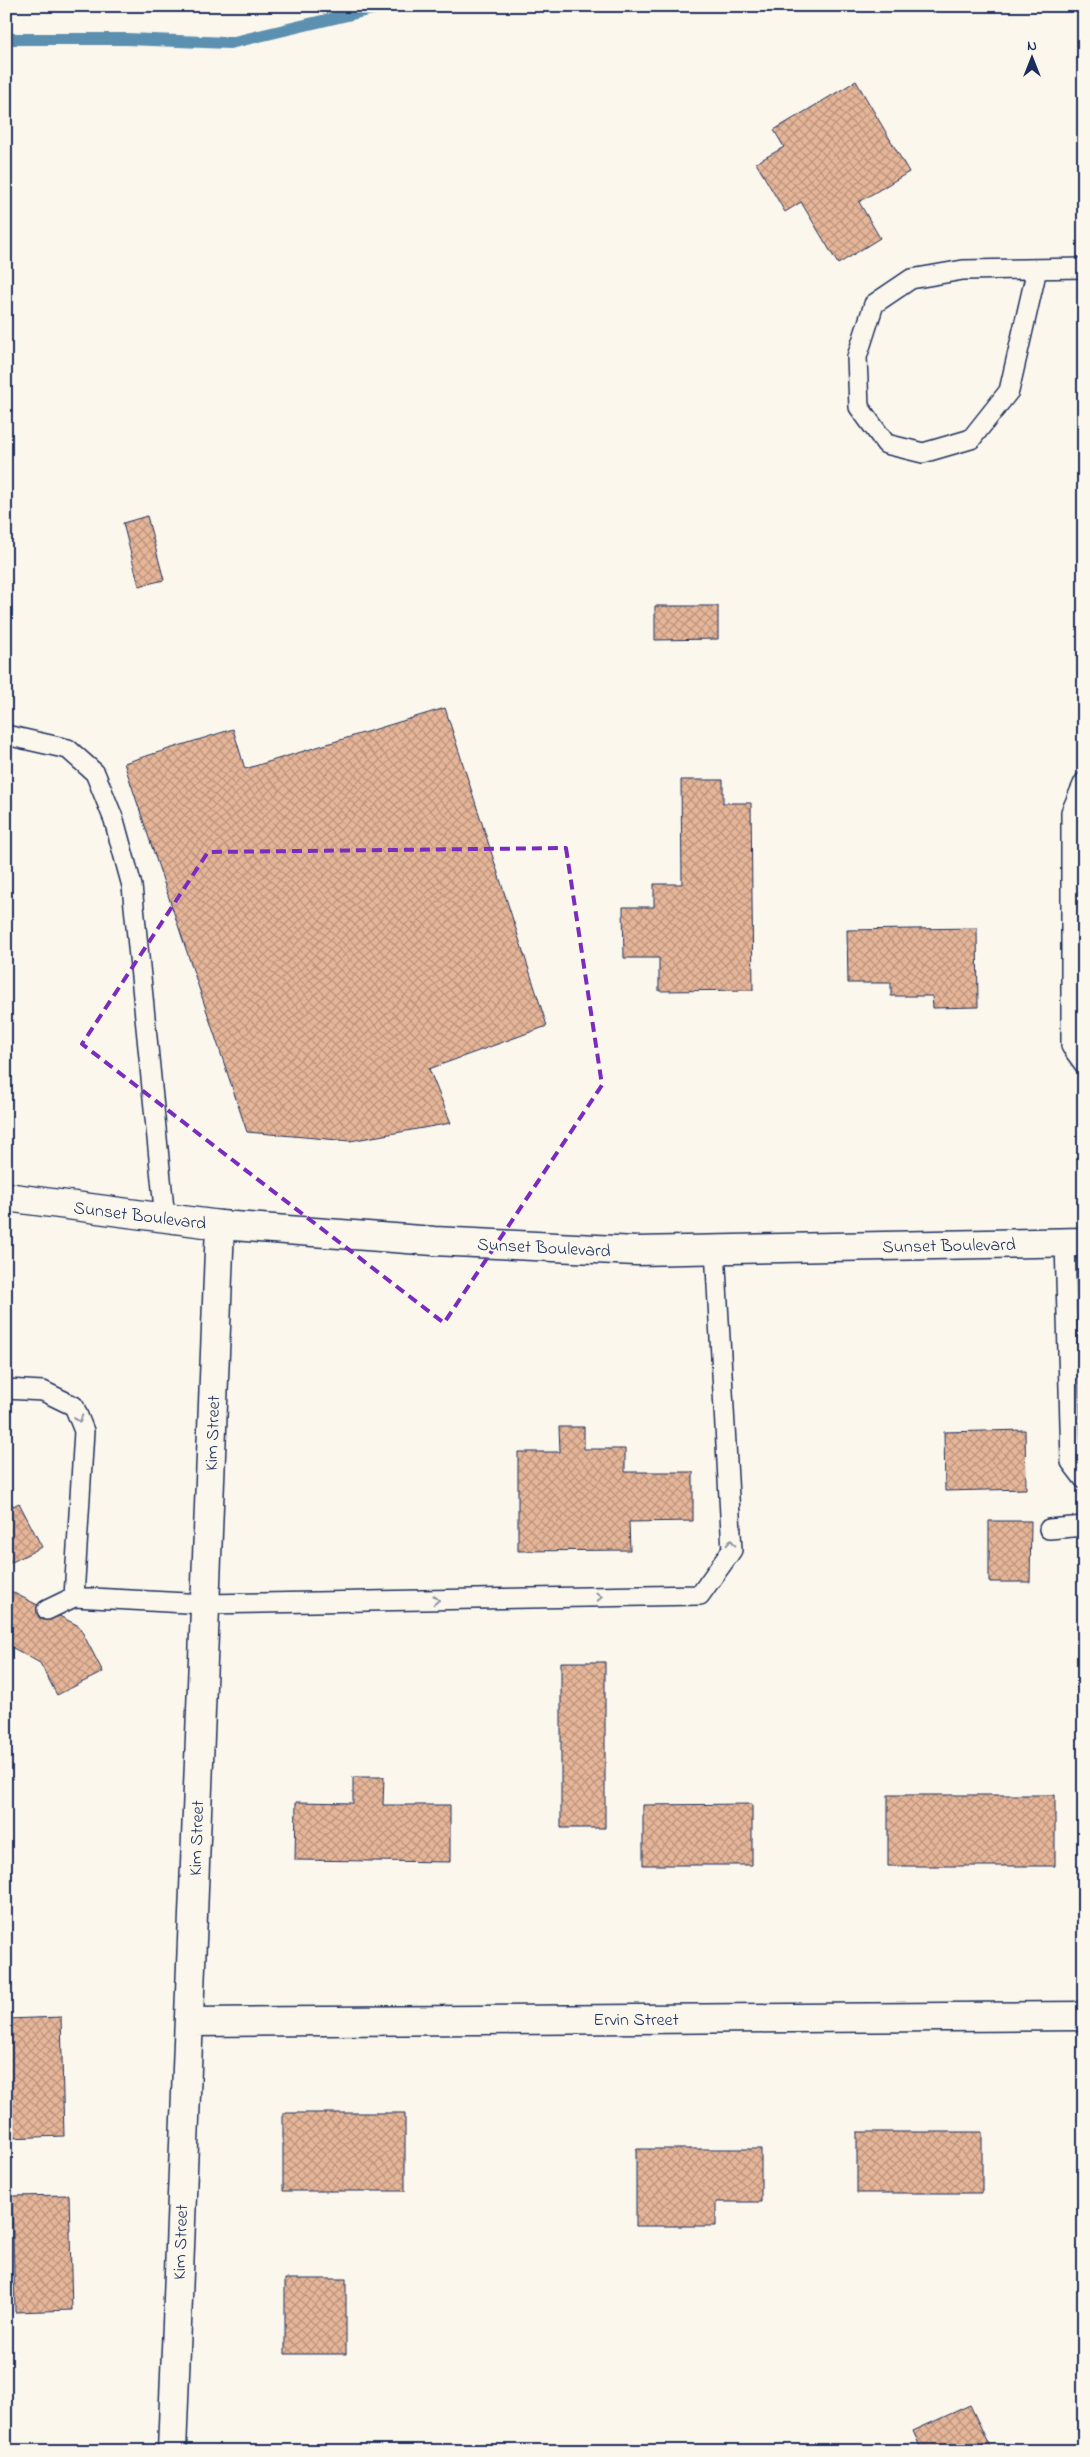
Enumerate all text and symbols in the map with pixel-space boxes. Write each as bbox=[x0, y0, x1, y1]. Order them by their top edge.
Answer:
north arrow bbox=[1008, 32, 1058, 82]
text: N bbox=[1027, 36, 1037, 57]
street label: Sunset Boulevard bbox=[72, 1196, 208, 1238]
street label: Sunset Boulevard bbox=[476, 1233, 611, 1265]
street label: Sunset Boulevard bbox=[882, 1233, 1016, 1261]
street label: Kim Street bbox=[200, 1395, 228, 1471]
one-way arrow bbox=[73, 1414, 83, 1423]
one-way arrow bbox=[725, 1539, 736, 1547]
one-way arrow bbox=[595, 1591, 603, 1602]
one-way arrow bbox=[432, 1595, 440, 1605]
street label: Kim Street bbox=[184, 1800, 212, 1876]
street label: Ervin Street bbox=[593, 2008, 679, 2034]
street label: Kim Street bbox=[168, 2204, 196, 2280]

